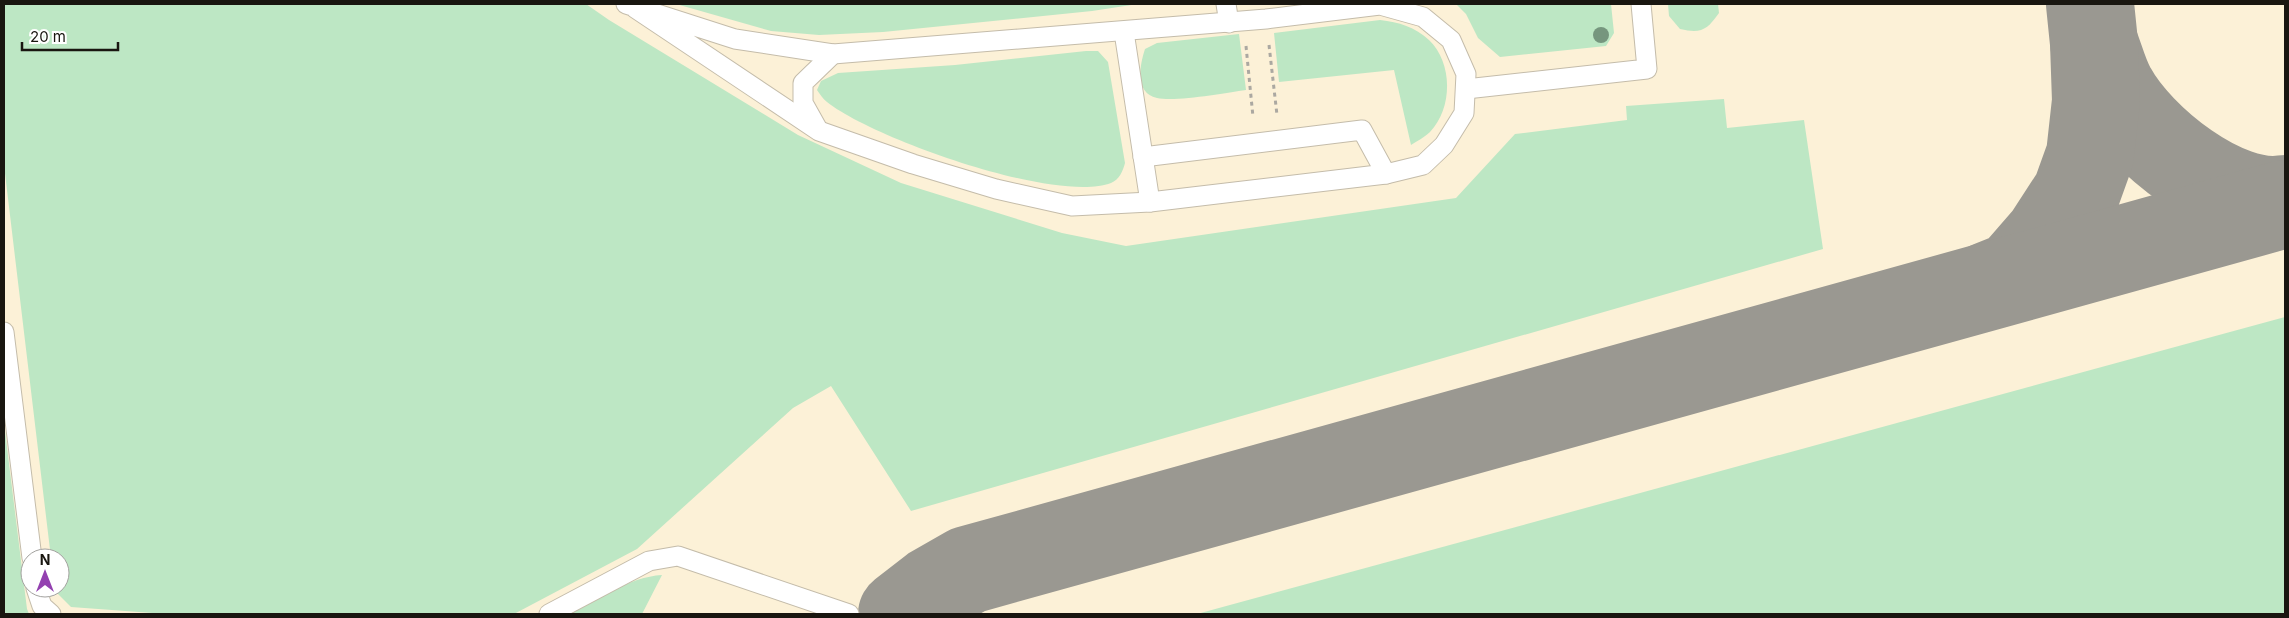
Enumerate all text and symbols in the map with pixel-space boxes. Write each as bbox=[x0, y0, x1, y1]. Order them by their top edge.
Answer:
scale bar bbox=[22, 20, 119, 52]
text: 20 m bbox=[30, 27, 66, 46]
north arrow bbox=[20, 548, 70, 598]
text: N bbox=[40, 551, 50, 568]

